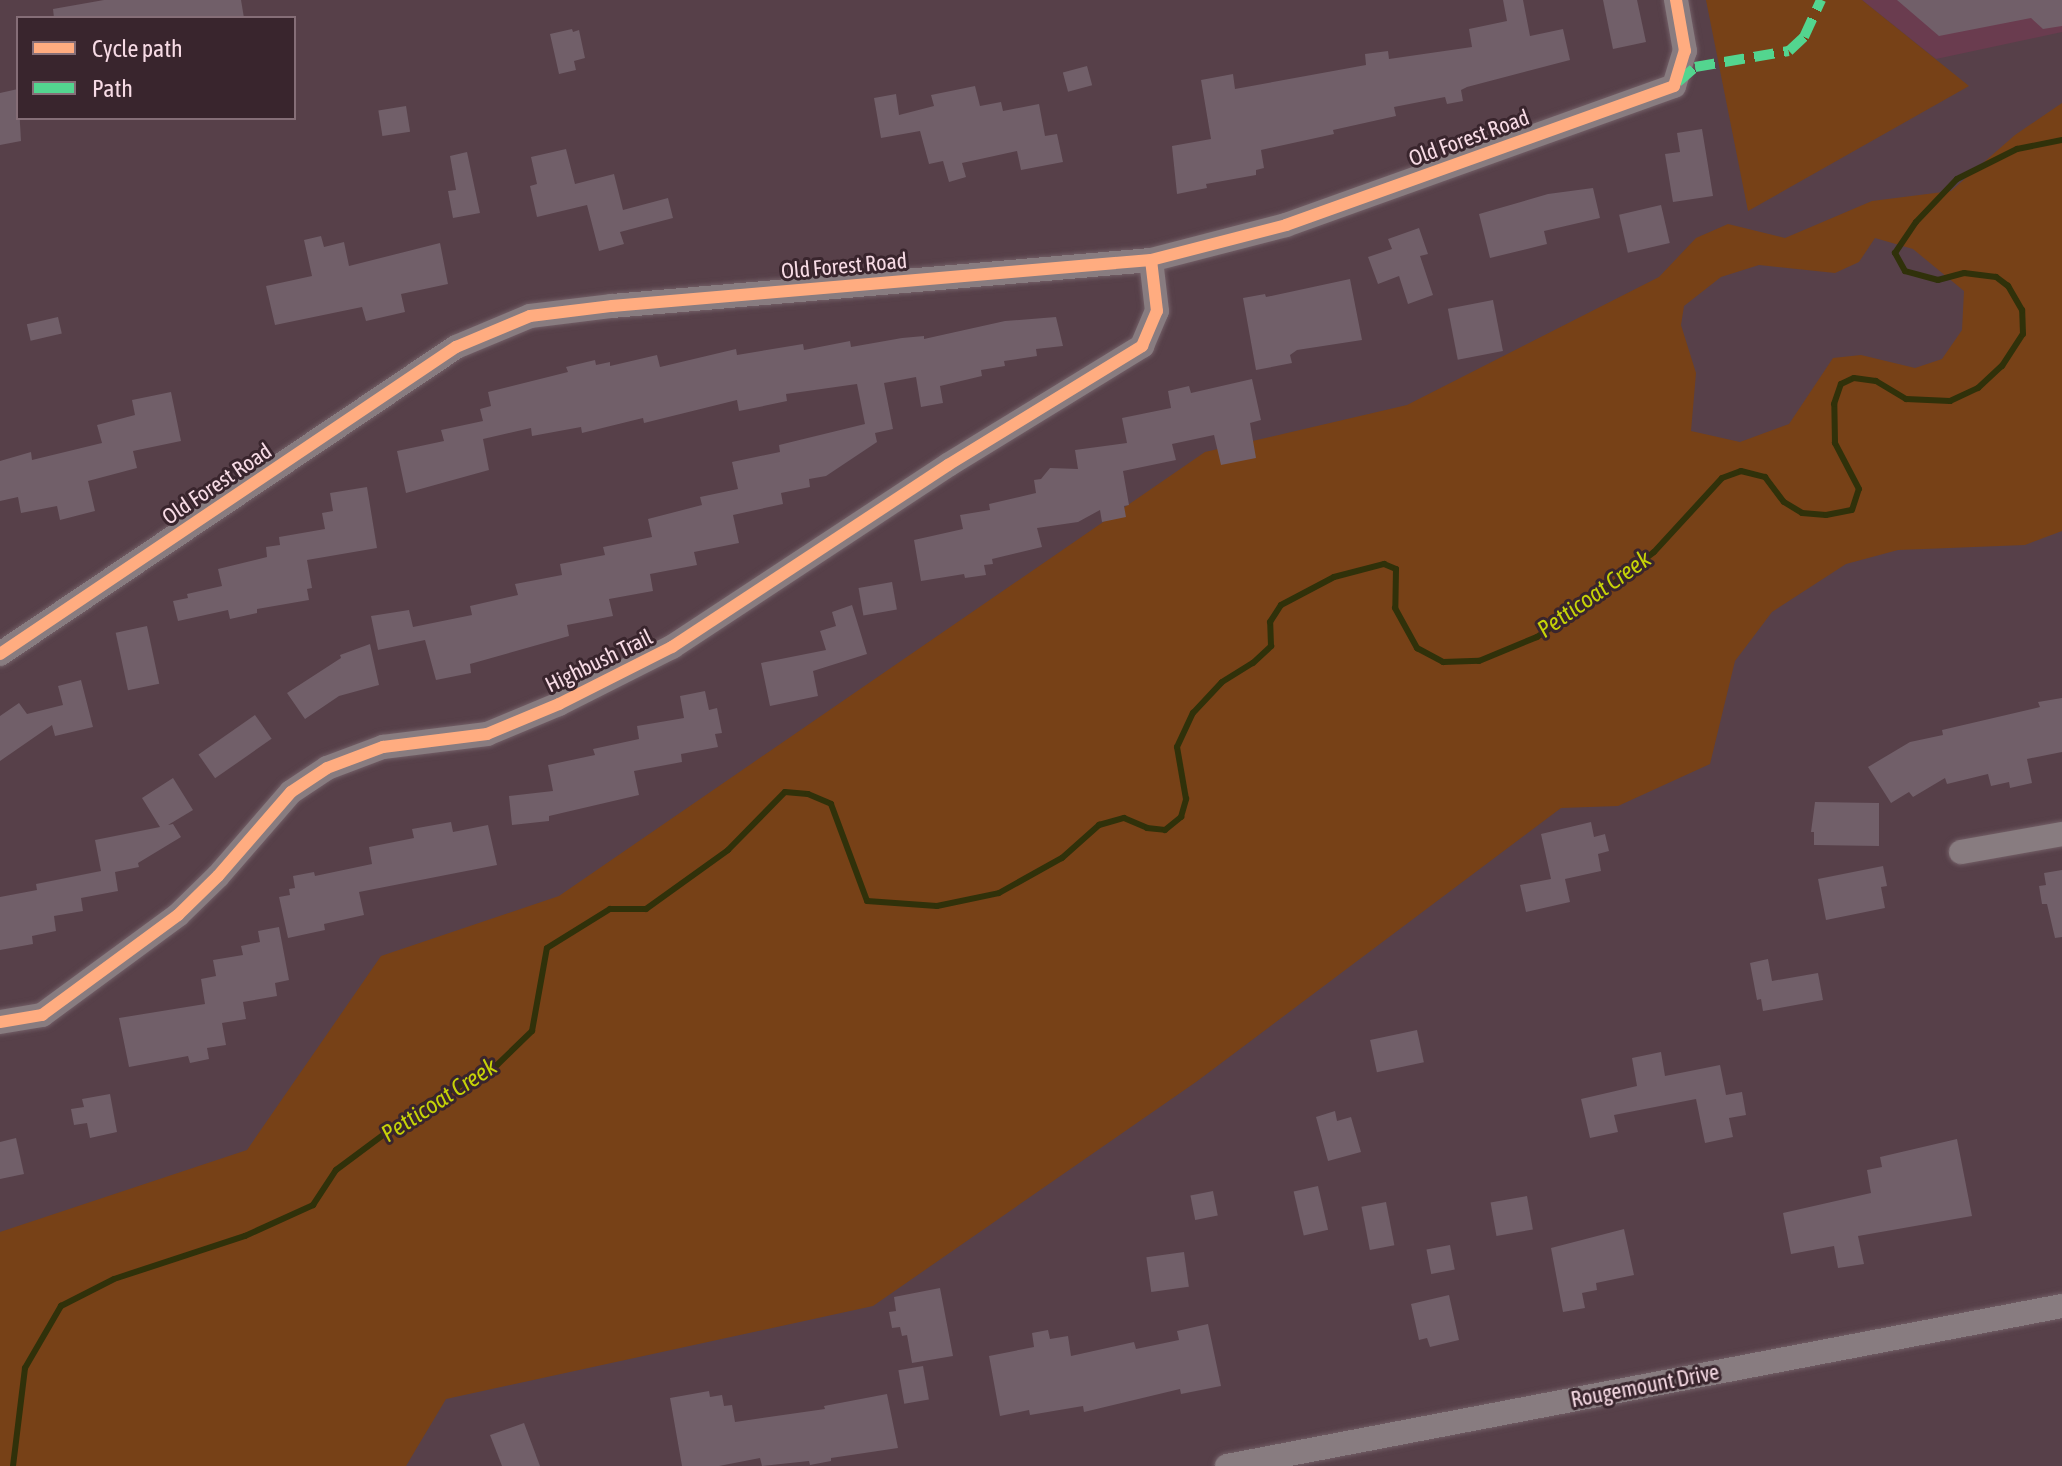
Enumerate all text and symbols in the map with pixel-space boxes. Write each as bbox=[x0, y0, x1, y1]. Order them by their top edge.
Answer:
legend bbox=[16, 16, 296, 120]
text: Cycle path bbox=[92, 35, 183, 62]
text: Path bbox=[92, 75, 133, 102]
street label: Old Forest Road bbox=[1405, 104, 1533, 172]
street label: Old Forest Road bbox=[780, 247, 908, 285]
street label: Old Forest Road bbox=[157, 438, 277, 530]
water label: Petticoat Creek bbox=[1532, 544, 1656, 644]
street label: Highbush Trail bbox=[541, 624, 657, 698]
water label: Petticoat Creek bbox=[376, 1052, 502, 1148]
street label: Rougemount Drive bbox=[1569, 1359, 1721, 1413]

